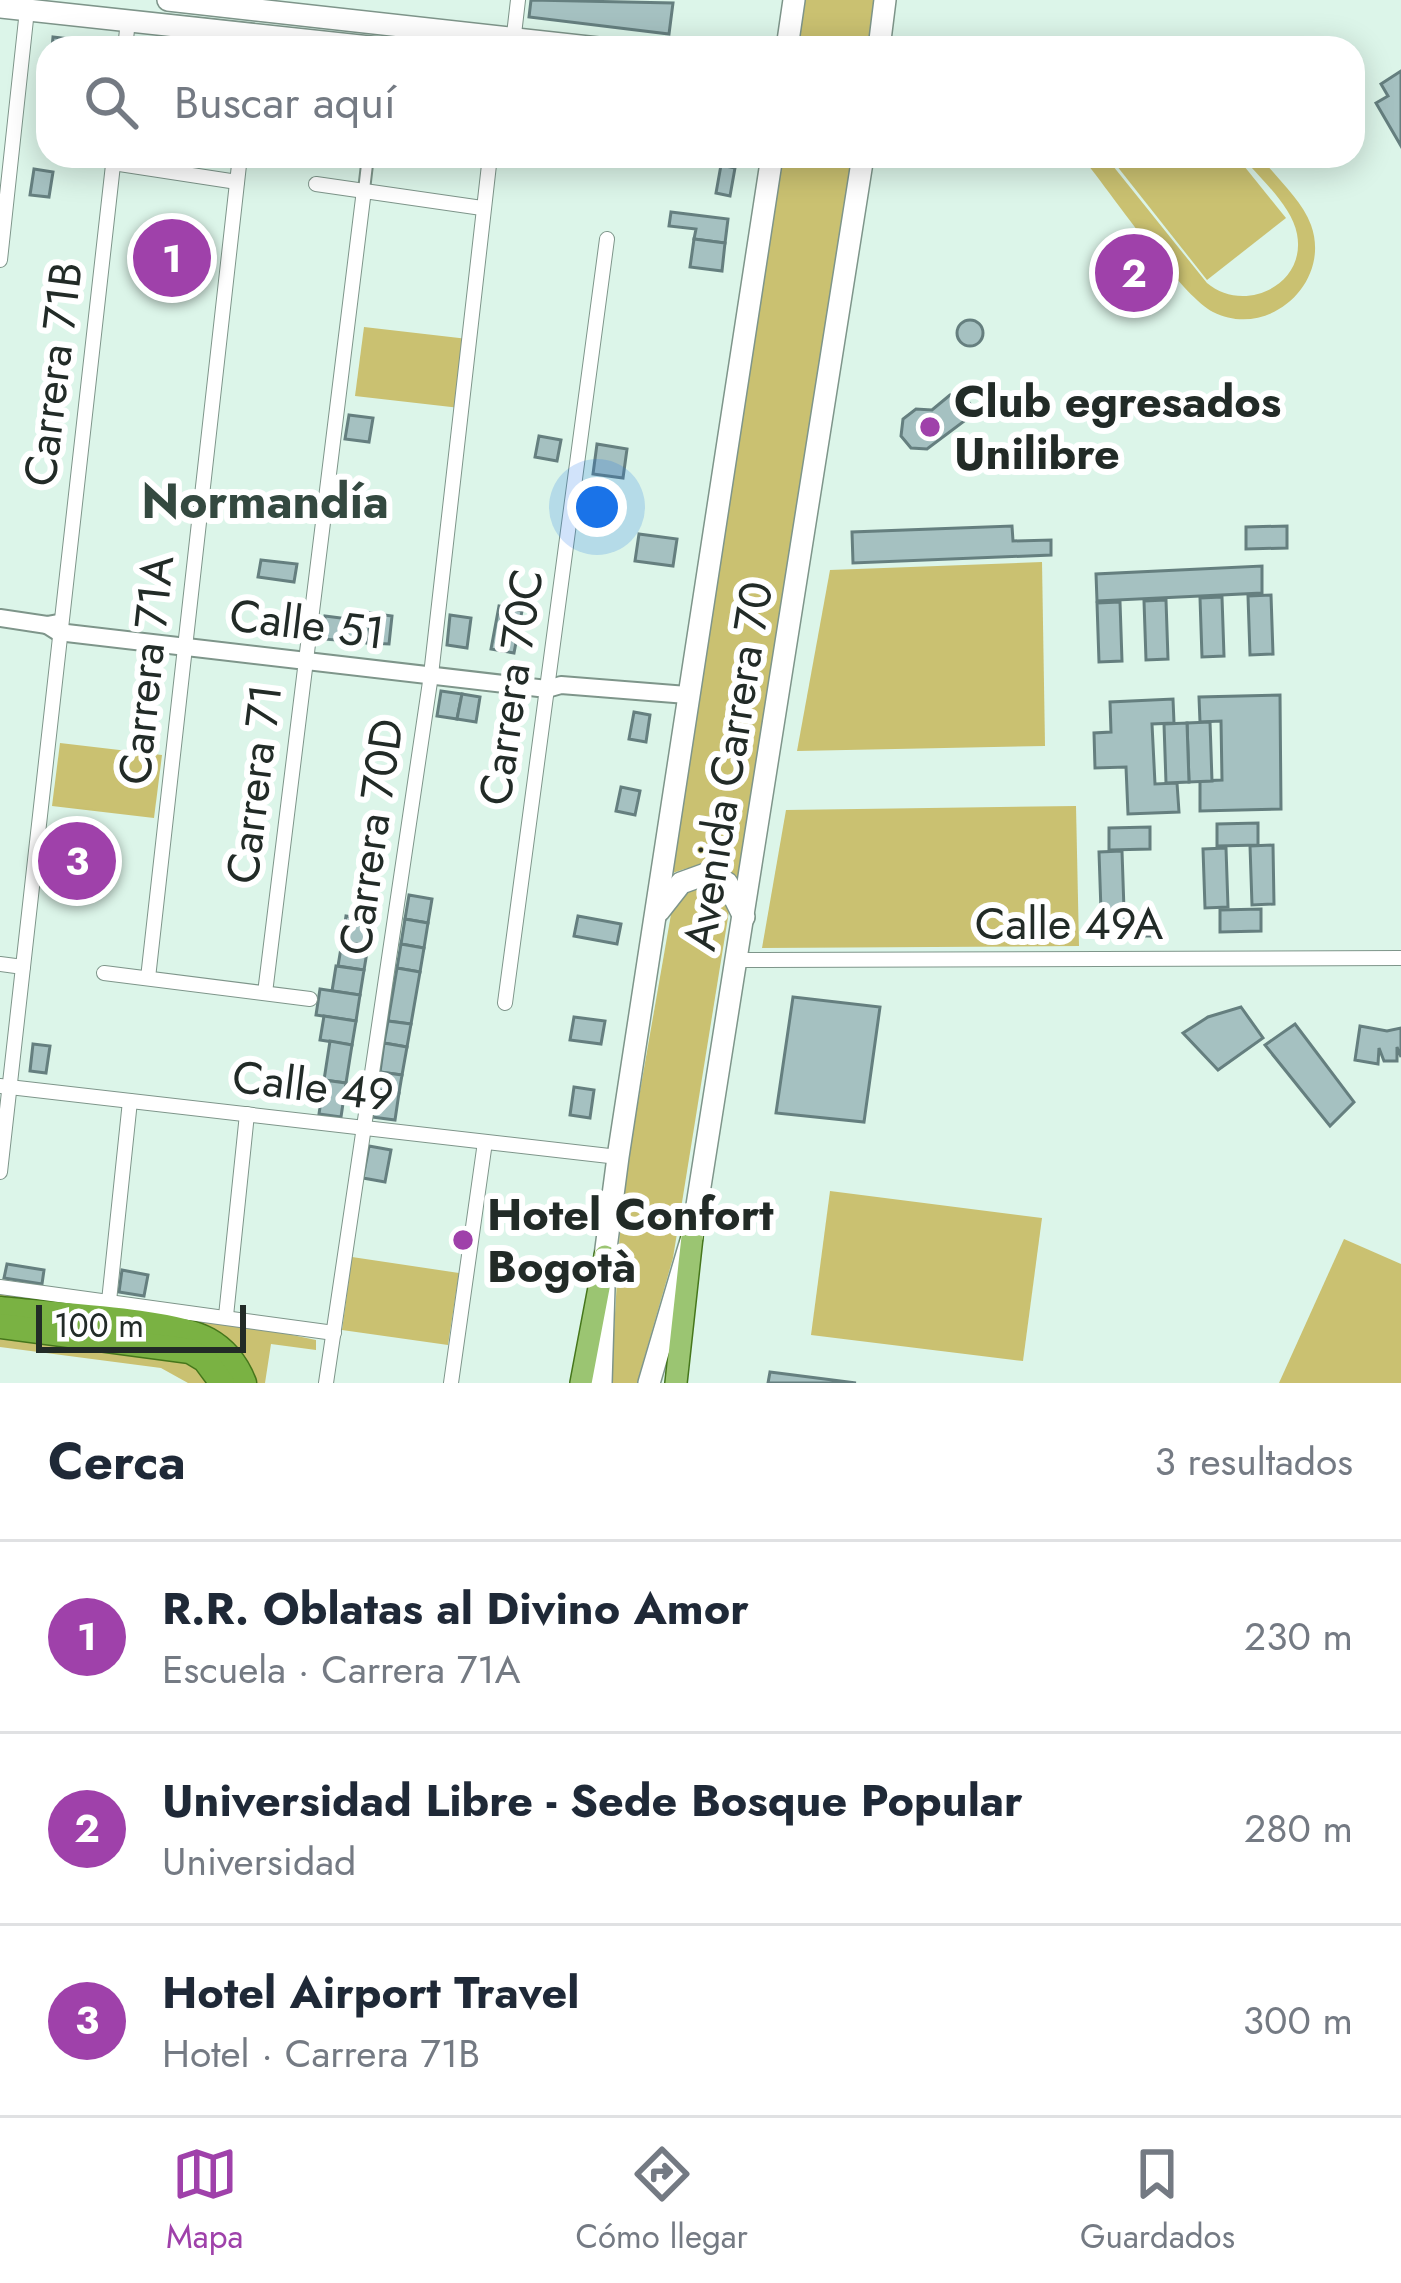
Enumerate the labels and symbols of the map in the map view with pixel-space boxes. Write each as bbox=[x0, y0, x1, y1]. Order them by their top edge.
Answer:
pin: 1 bbox=[133, 213, 211, 303]
pin: 2 bbox=[1095, 228, 1173, 318]
street label: Carrera 71B bbox=[7, 258, 99, 490]
place label: Club egresados Unilibre bbox=[954, 369, 1281, 486]
marker: Club egresados Unilibre bbox=[917, 414, 943, 440]
district label: Normandía bbox=[141, 467, 389, 536]
your location bbox=[567, 477, 627, 537]
street label: Carrera 71A bbox=[102, 552, 190, 788]
street label: Carrera 70C bbox=[462, 565, 560, 809]
street label: Avenida Carrera 70 bbox=[667, 577, 789, 955]
street label: Calle 51 bbox=[226, 582, 388, 666]
street label: Carrera 71 bbox=[210, 681, 298, 887]
street label: Carrera 70D bbox=[322, 715, 420, 959]
pin: 3 bbox=[38, 816, 116, 906]
street label: Calle 49A bbox=[975, 891, 1164, 956]
street label: Calle 49 bbox=[229, 1044, 397, 1128]
place label: Hotel Confort Bogotà bbox=[487, 1182, 774, 1299]
marker: Hotel Confort Bogotà bbox=[450, 1227, 476, 1253]
scale bar bbox=[36, 1299, 246, 1352]

